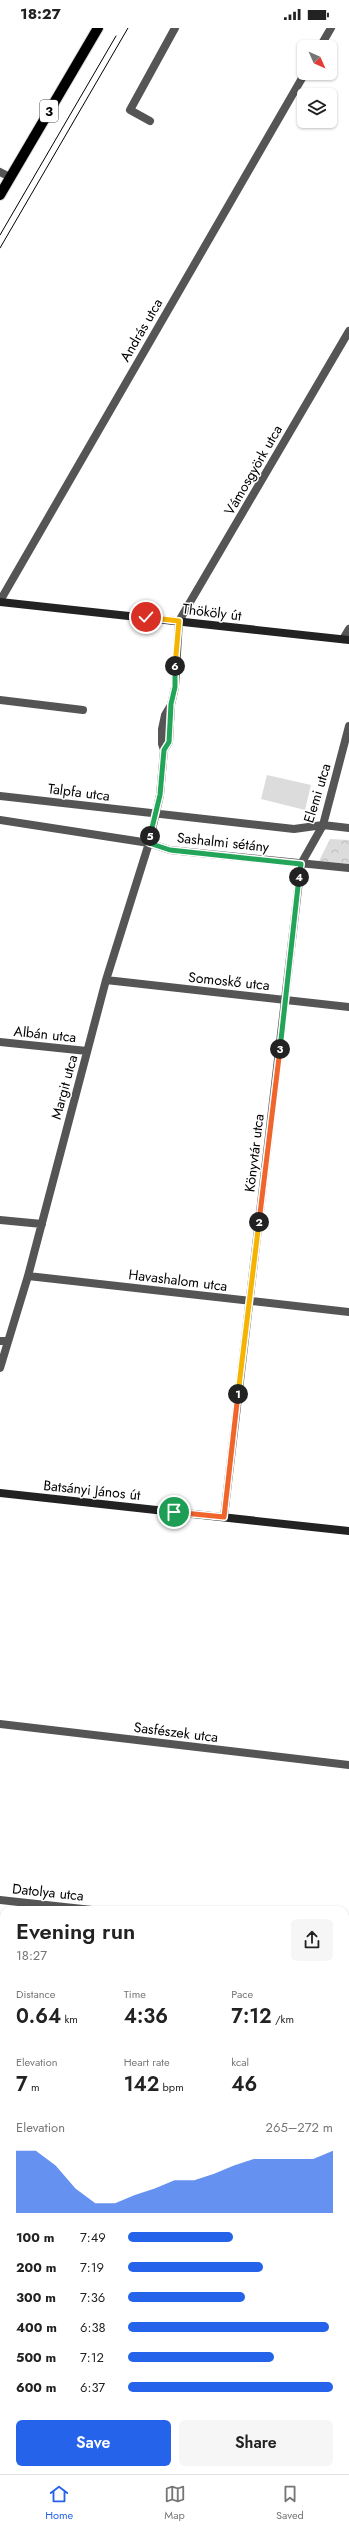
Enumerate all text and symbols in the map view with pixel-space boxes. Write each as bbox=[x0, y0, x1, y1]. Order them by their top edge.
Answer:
text: 18:27 bbox=[20, 3, 61, 25]
north arrow bbox=[297, 40, 337, 80]
map controls bbox=[297, 40, 337, 128]
button: layers bbox=[297, 88, 337, 128]
road number: 3 bbox=[40, 100, 58, 122]
street label: András utca bbox=[115, 295, 167, 365]
street label: Vámosgyörk utca bbox=[219, 421, 287, 519]
street label: Thököly út bbox=[181, 598, 243, 626]
pin bbox=[129, 600, 163, 634]
icon: check bbox=[135, 606, 157, 628]
pin: 6 bbox=[165, 656, 185, 676]
text: 6 bbox=[171, 658, 179, 674]
street label: Elemi utca bbox=[299, 761, 335, 825]
street label: Talpfa utca bbox=[47, 778, 111, 806]
pin: 5 bbox=[140, 826, 160, 846]
street label: Sashalmi sétány bbox=[176, 827, 271, 857]
text: 5 bbox=[146, 828, 154, 844]
pin: 4 bbox=[289, 867, 309, 887]
text: 4 bbox=[295, 869, 303, 885]
street label: Somoskő utca bbox=[187, 967, 271, 995]
street label: Albán utca bbox=[13, 1021, 77, 1047]
pin: 3 bbox=[270, 1039, 290, 1059]
text: 3 bbox=[277, 1041, 283, 1057]
street label: Margit utca bbox=[46, 1053, 82, 1121]
street label: Könyvtár utca bbox=[239, 1113, 269, 1193]
pin: 2 bbox=[249, 1212, 269, 1232]
text: 2 bbox=[255, 1214, 263, 1230]
street label: Havashalom utca bbox=[127, 1264, 229, 1296]
pin: 1 bbox=[228, 1384, 248, 1404]
text: 1 bbox=[235, 1386, 241, 1402]
street label: Batsányi János út bbox=[43, 1475, 142, 1505]
pin bbox=[157, 1495, 191, 1529]
icon: arrive bbox=[163, 1501, 185, 1523]
street label: Sasfészek utca bbox=[133, 1717, 219, 1747]
street label: Datolya utca bbox=[11, 1878, 85, 1906]
text: Evening run bbox=[16, 1915, 135, 1947]
button: share bbox=[291, 1919, 333, 1961]
text: 18:27 bbox=[16, 1946, 47, 1965]
text: Distance bbox=[16, 1986, 55, 2002]
text: Time bbox=[124, 1986, 146, 2002]
text: Pace bbox=[231, 1986, 253, 2002]
text: 0.64 bbox=[16, 2002, 61, 2031]
text: 4:36 bbox=[124, 2002, 168, 2031]
text: 7:12 bbox=[231, 2002, 272, 2031]
text: km bbox=[61, 2011, 78, 2027]
text: /km bbox=[272, 2011, 294, 2027]
text: Elevation bbox=[16, 2054, 58, 2070]
text: Heart rate bbox=[124, 2054, 170, 2070]
text: kcal bbox=[231, 2054, 249, 2070]
text: 7 bbox=[16, 2070, 28, 2099]
text: 142 bbox=[124, 2070, 159, 2099]
text: 46 bbox=[231, 2070, 257, 2099]
text: m bbox=[28, 2079, 39, 2095]
text: bpm bbox=[159, 2079, 184, 2095]
text: Elevation bbox=[16, 2118, 65, 2137]
text: 265–272 m bbox=[266, 2118, 333, 2137]
text: 100 m bbox=[16, 2228, 54, 2247]
text: 7:49 bbox=[80, 2228, 106, 2247]
text: 200 m bbox=[16, 2258, 56, 2277]
text: 7:19 bbox=[80, 2258, 104, 2277]
text: 300 m bbox=[16, 2288, 56, 2307]
text: 7:36 bbox=[80, 2288, 105, 2307]
text: 400 m bbox=[16, 2318, 57, 2337]
text: 6:38 bbox=[80, 2318, 106, 2337]
text: 500 m bbox=[16, 2348, 56, 2367]
text: 7:12 bbox=[80, 2348, 104, 2367]
text: 600 m bbox=[16, 2378, 56, 2397]
text: 6:37 bbox=[80, 2378, 105, 2397]
button: Save bbox=[16, 2420, 171, 2466]
button: Share bbox=[179, 2420, 333, 2466]
tab: Home bbox=[45, 2483, 73, 2523]
tab: Map bbox=[164, 2483, 186, 2523]
tab: Saved bbox=[276, 2483, 304, 2523]

